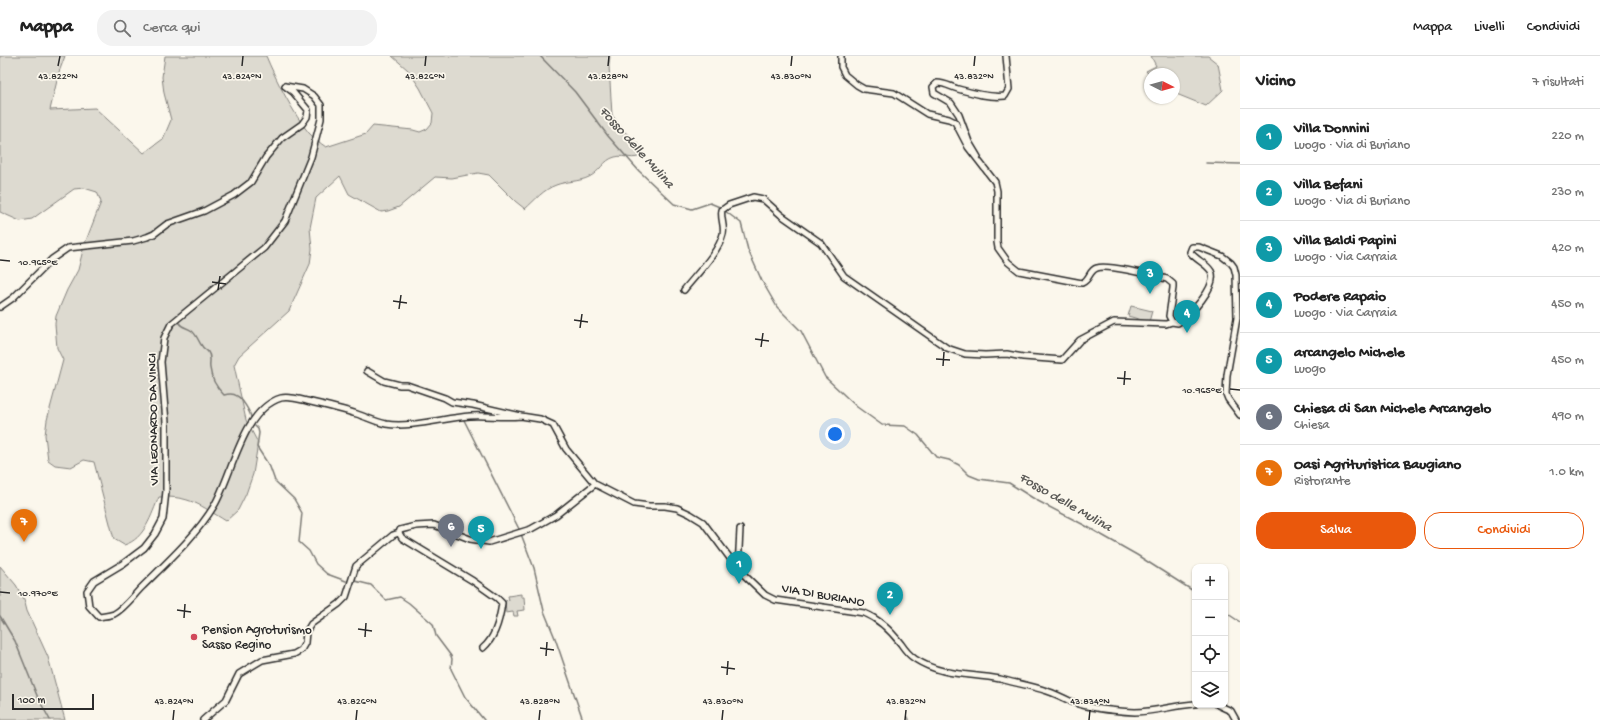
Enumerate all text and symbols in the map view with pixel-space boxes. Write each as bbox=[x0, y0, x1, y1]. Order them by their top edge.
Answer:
search box bbox=[97, 10, 377, 46]
text: Mappa bbox=[20, 16, 73, 39]
icon: search bbox=[111, 17, 133, 39]
text: Cerca qui bbox=[143, 19, 200, 37]
text: Mappa bbox=[1413, 19, 1452, 36]
text: Livelli bbox=[1474, 19, 1505, 36]
text: Condividi bbox=[1527, 19, 1580, 36]
north arrow bbox=[1144, 68, 1180, 104]
text: 43.822°N bbox=[38, 71, 78, 83]
text: 43.824°N bbox=[222, 71, 262, 83]
text: 43.826°N bbox=[405, 71, 445, 83]
text: 43.828°N bbox=[588, 71, 628, 83]
text: 43.830°N bbox=[771, 71, 812, 83]
text: 43.832°N bbox=[954, 71, 994, 83]
text: Vicino bbox=[1256, 72, 1296, 92]
text: 7 risultati bbox=[1532, 75, 1584, 90]
water label: Fosso delle Mulina bbox=[595, 104, 678, 193]
text: Villa Donnini bbox=[1294, 120, 1370, 138]
text: 1 bbox=[1266, 129, 1272, 144]
text: 220 m bbox=[1552, 129, 1584, 144]
text: Luogo · Via di Buriano bbox=[1294, 138, 1410, 153]
text: Villa Befani bbox=[1294, 176, 1363, 194]
text: 2 bbox=[1266, 185, 1272, 200]
text: 230 m bbox=[1551, 185, 1584, 200]
text: Luogo · Via di Buriano bbox=[1294, 194, 1410, 209]
text: Villa Baldi Papini bbox=[1294, 232, 1397, 250]
text: 3 bbox=[1266, 241, 1272, 256]
text: 420 m bbox=[1552, 241, 1584, 256]
text: Luogo · Via Carraia bbox=[1294, 250, 1397, 265]
text: 10.965°E bbox=[18, 257, 58, 269]
pin: 3 bbox=[1137, 261, 1163, 294]
text: Podere Rapaio bbox=[1294, 288, 1386, 306]
text: 4 bbox=[1266, 297, 1272, 312]
text: 450 m bbox=[1551, 297, 1584, 312]
pin: 4 bbox=[1174, 300, 1200, 333]
text: Luogo · Via Carraia bbox=[1294, 306, 1397, 321]
text: arcangelo Michele bbox=[1294, 344, 1405, 362]
street label: VIA LEONARDO DA VINCI bbox=[145, 353, 163, 486]
text: 5 bbox=[1266, 353, 1272, 368]
text: 450 m bbox=[1551, 353, 1584, 368]
text: Luogo bbox=[1294, 362, 1326, 377]
text: 10.965°E bbox=[1182, 385, 1222, 397]
text: Chiesa di San Michele Arcangelo bbox=[1294, 400, 1491, 418]
text: 6 bbox=[1266, 409, 1272, 424]
text: 490 m bbox=[1552, 409, 1584, 424]
text: Chiesa bbox=[1294, 418, 1330, 433]
your location bbox=[825, 424, 845, 444]
text: Oasi Agrituristica Baugiano bbox=[1294, 456, 1461, 474]
text: 7 bbox=[1266, 465, 1272, 480]
text: 1.0 km bbox=[1549, 465, 1584, 480]
water label: Fosso delle Mulina bbox=[1016, 470, 1115, 537]
text: Ristorante bbox=[1294, 474, 1350, 489]
pin: 7 bbox=[11, 509, 37, 542]
button: Salva bbox=[1256, 512, 1416, 549]
button: Condividi bbox=[1424, 512, 1584, 549]
pin: 6 bbox=[438, 514, 464, 547]
pin: 5 bbox=[468, 516, 494, 549]
pin: 1 bbox=[726, 551, 752, 584]
map controls bbox=[1192, 564, 1228, 708]
button: + bbox=[1192, 564, 1228, 600]
street label: VIA DI BURIANO bbox=[779, 581, 866, 611]
pin: 2 bbox=[877, 582, 903, 615]
text: 10.970°E bbox=[17, 588, 59, 600]
button: − bbox=[1192, 600, 1228, 636]
place label: Pension Agroturismo Sasso Regino bbox=[201, 623, 312, 653]
marker: Pension Agroturismo Sasso Regino bbox=[189, 632, 199, 642]
button: locate bbox=[1192, 636, 1228, 672]
button: layers bbox=[1192, 672, 1228, 708]
scale bar bbox=[12, 692, 94, 711]
text: 100 m bbox=[18, 695, 45, 707]
text: 43.824°N bbox=[154, 696, 194, 708]
text: 43.826°N bbox=[337, 696, 377, 708]
text: 43.828°N bbox=[520, 696, 560, 708]
text: 43.830°N bbox=[703, 696, 744, 708]
text: 43.832°N bbox=[886, 696, 926, 708]
text: 43.834°N bbox=[1070, 696, 1110, 708]

